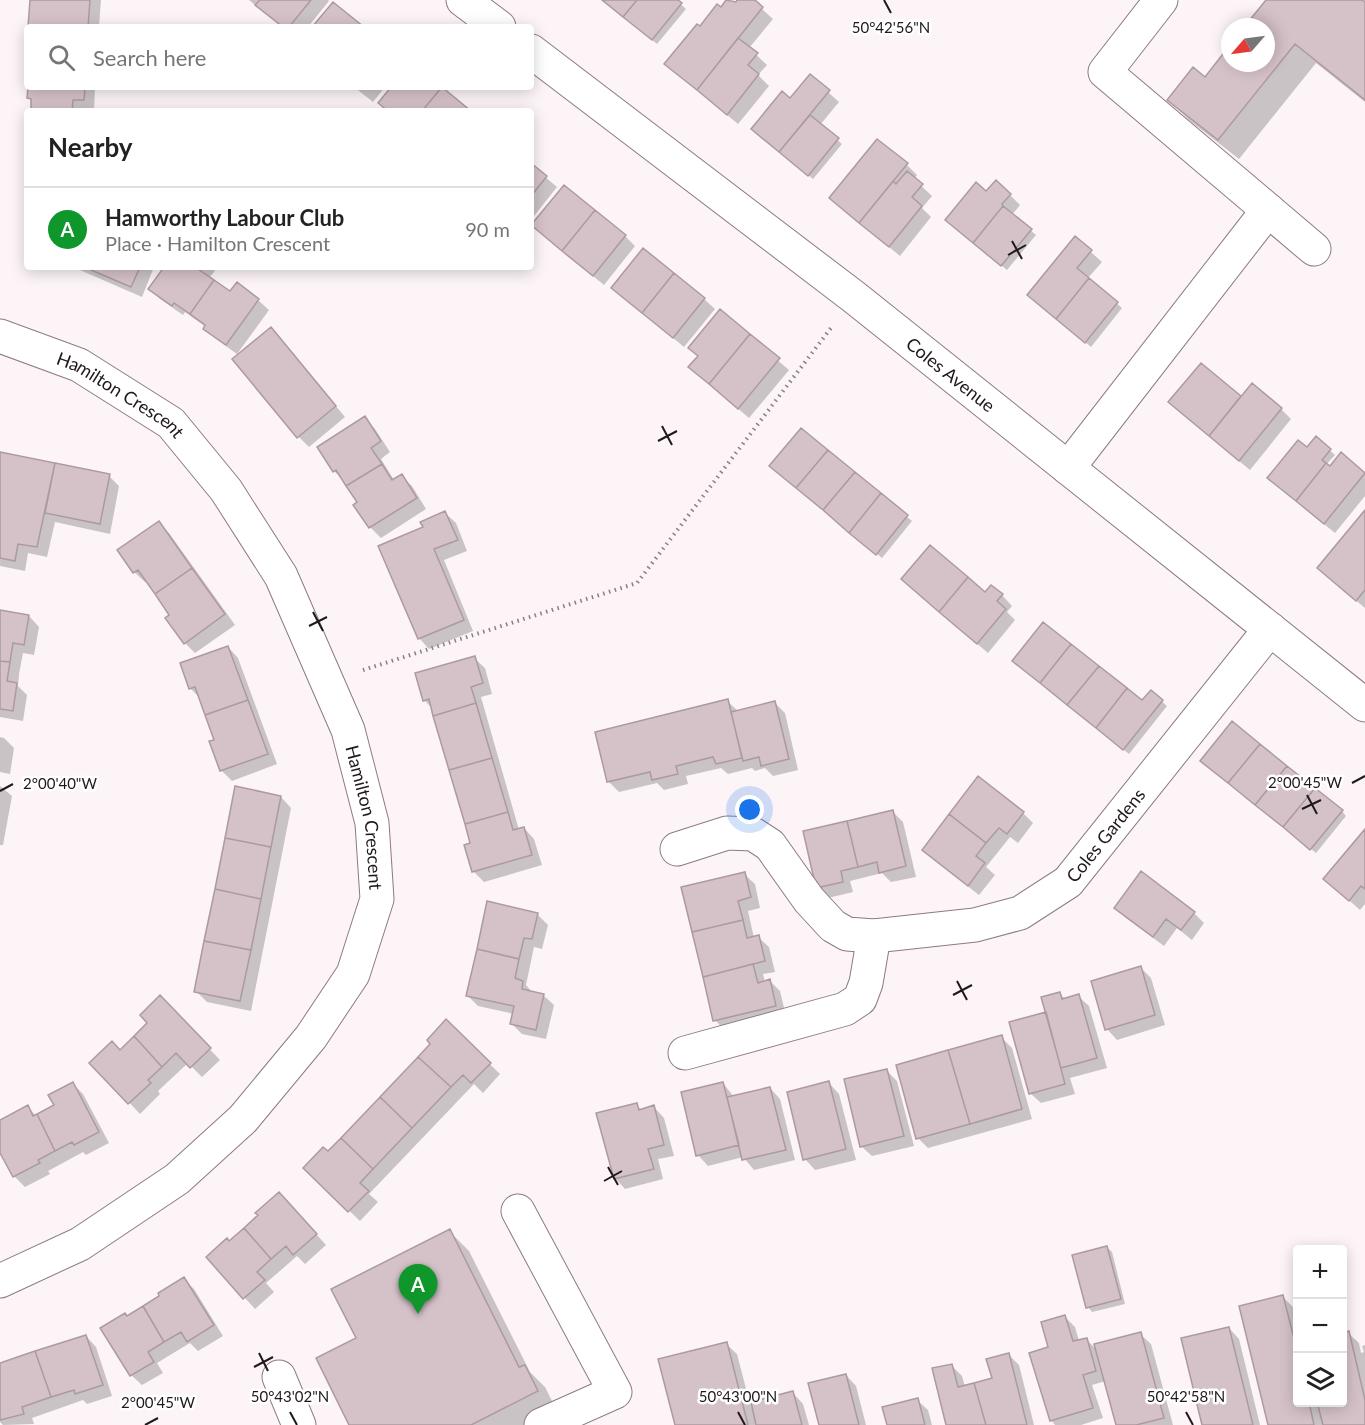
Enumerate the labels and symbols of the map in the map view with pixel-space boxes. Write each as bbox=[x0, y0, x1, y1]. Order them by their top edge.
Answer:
text: 50°42'56"N bbox=[852, 18, 930, 36]
north arrow bbox=[1221, 18, 1275, 72]
street label: Coles Avenue bbox=[902, 332, 1000, 416]
street label: Hamilton Crescent bbox=[54, 347, 190, 442]
street label: Hamilton Crescent bbox=[341, 743, 387, 891]
text: 2°00'45"W bbox=[1268, 773, 1342, 791]
text: 2°00'40"W bbox=[23, 774, 97, 792]
street label: Coles Gardens bbox=[1061, 784, 1150, 887]
your location bbox=[735, 795, 764, 824]
pin: A bbox=[398, 1264, 438, 1314]
text: 50°43'02"N bbox=[251, 1387, 329, 1405]
text: 50°43'00"N bbox=[699, 1387, 777, 1405]
text: 50°42'58"N bbox=[1147, 1387, 1225, 1405]
text: 2°00'45"W bbox=[121, 1393, 195, 1411]

